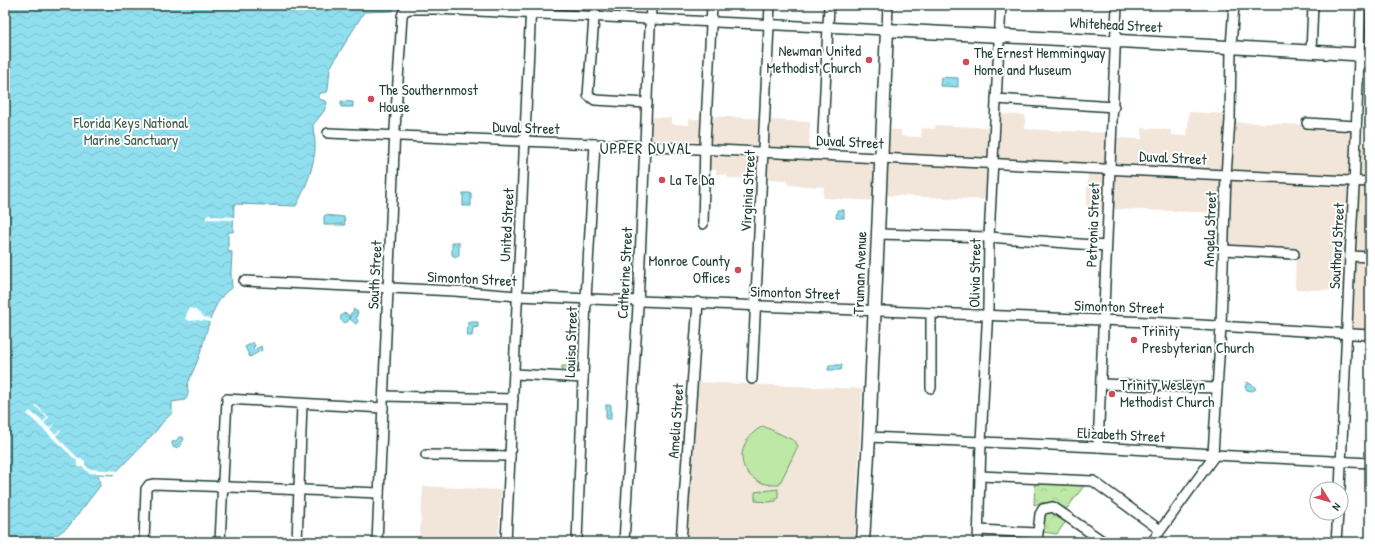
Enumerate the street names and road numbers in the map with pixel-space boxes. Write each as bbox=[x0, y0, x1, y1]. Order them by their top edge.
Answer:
street label: Whitehead Street bbox=[1069, 12, 1164, 37]
street label: Duval Street bbox=[492, 116, 561, 139]
street label: Duval Street bbox=[816, 129, 885, 154]
street label: Duval Street bbox=[1139, 145, 1208, 170]
street label: Virginia Street bbox=[735, 149, 760, 232]
street label: Petronia Street bbox=[1081, 182, 1104, 268]
street label: United Street bbox=[494, 187, 519, 262]
street label: Angela Street bbox=[1198, 190, 1221, 267]
street label: Southard Street bbox=[1324, 202, 1349, 290]
street label: Catherine Street bbox=[612, 226, 637, 319]
street label: Truman Avenue bbox=[848, 231, 871, 315]
street label: Olivia Street bbox=[963, 237, 986, 308]
street label: South Street bbox=[362, 239, 387, 310]
street label: Simonton Street bbox=[427, 266, 518, 291]
street label: Simonton Street bbox=[750, 280, 841, 305]
street label: Simonton Street bbox=[1074, 294, 1165, 319]
street label: Louisa Street bbox=[559, 305, 582, 378]
street label: Amelia Street bbox=[662, 382, 689, 459]
street label: Elizabeth Street bbox=[1076, 422, 1166, 447]

